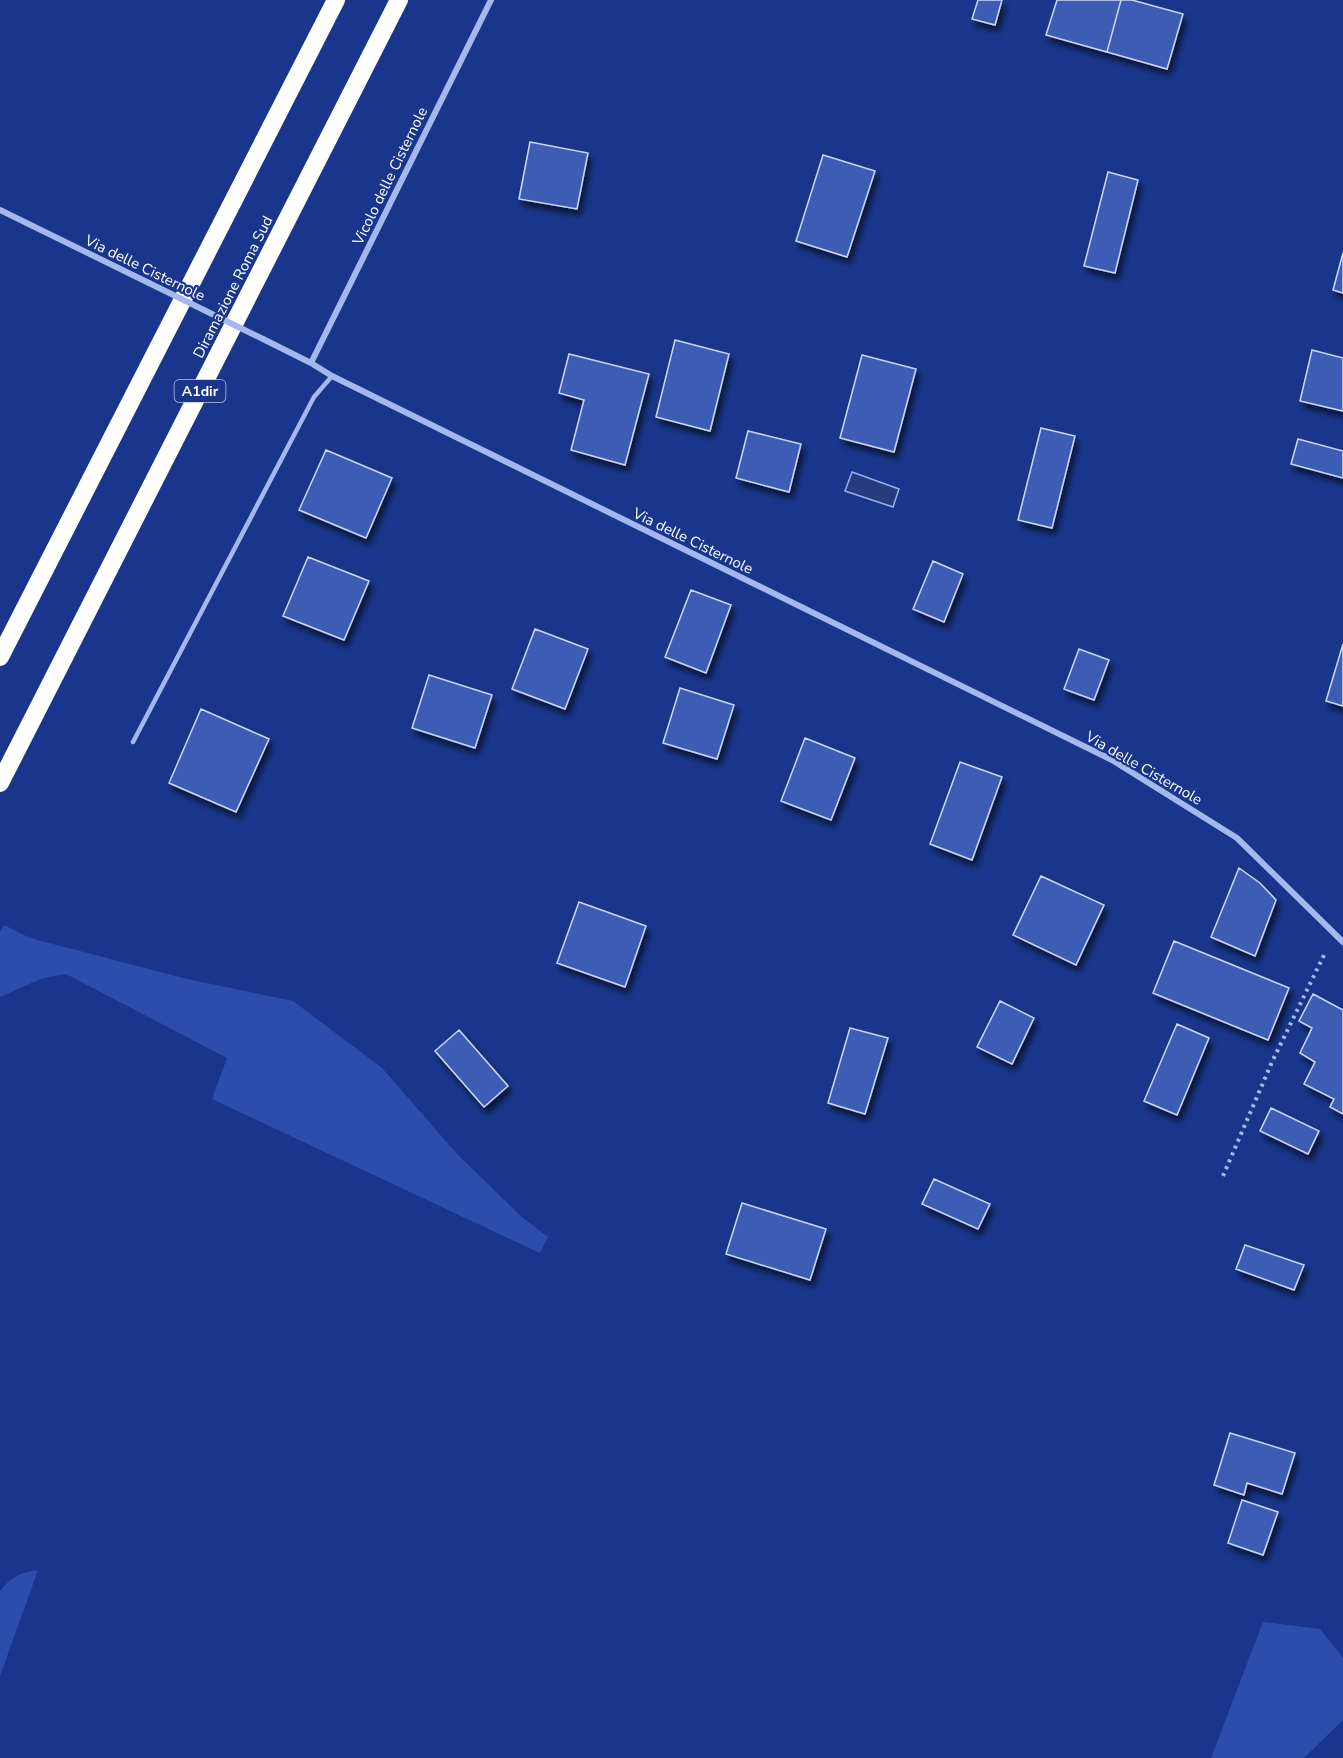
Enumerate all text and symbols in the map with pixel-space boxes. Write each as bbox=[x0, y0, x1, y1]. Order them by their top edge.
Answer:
street label: Vicolo delle Cisternole bbox=[347, 104, 432, 249]
street label: Diramazione Roma Sud bbox=[188, 213, 278, 361]
street label: Via delle Cisternole bbox=[81, 230, 208, 306]
road number: A1dir bbox=[174, 380, 226, 402]
street label: Via delle Cisternole bbox=[629, 503, 756, 579]
street label: Via delle Cisternole bbox=[1081, 726, 1206, 810]

